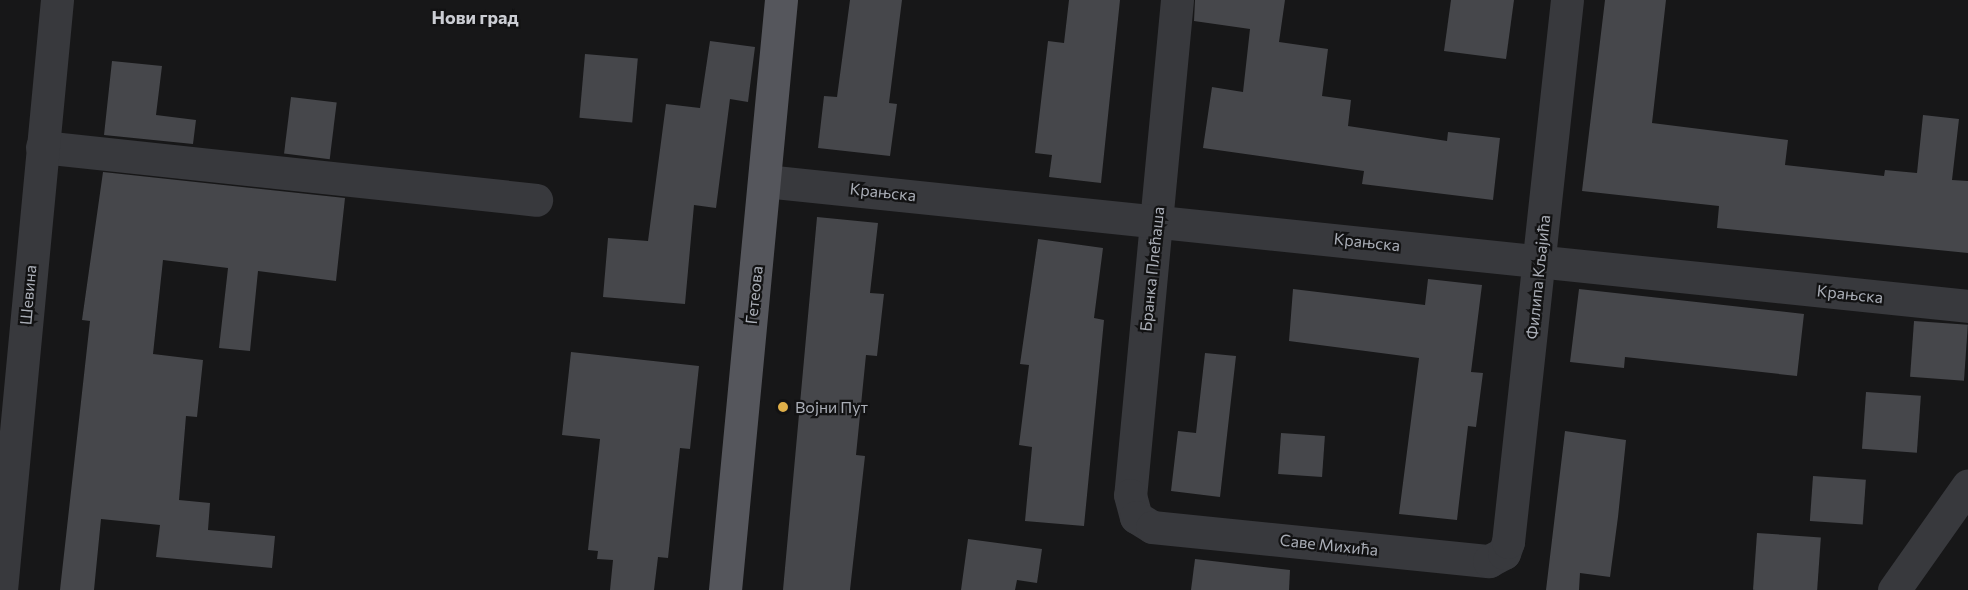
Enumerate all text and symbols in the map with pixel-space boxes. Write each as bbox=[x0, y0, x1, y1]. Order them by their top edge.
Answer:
district label: Нови град bbox=[431, 6, 519, 28]
street label: Крањска bbox=[849, 179, 917, 205]
street label: Бранка Плећаша bbox=[1136, 206, 1168, 332]
street label: Филипа Кљајића bbox=[1522, 214, 1554, 340]
street label: Крањска bbox=[1333, 229, 1401, 255]
street label: Шевина bbox=[16, 264, 40, 326]
street label: Гетеова bbox=[741, 265, 767, 325]
street label: Крањска bbox=[1816, 281, 1884, 307]
place label: Војни Пут bbox=[795, 397, 868, 417]
marker: Војни Пут bbox=[776, 400, 790, 414]
street label: Саве Михића bbox=[1279, 530, 1379, 560]

